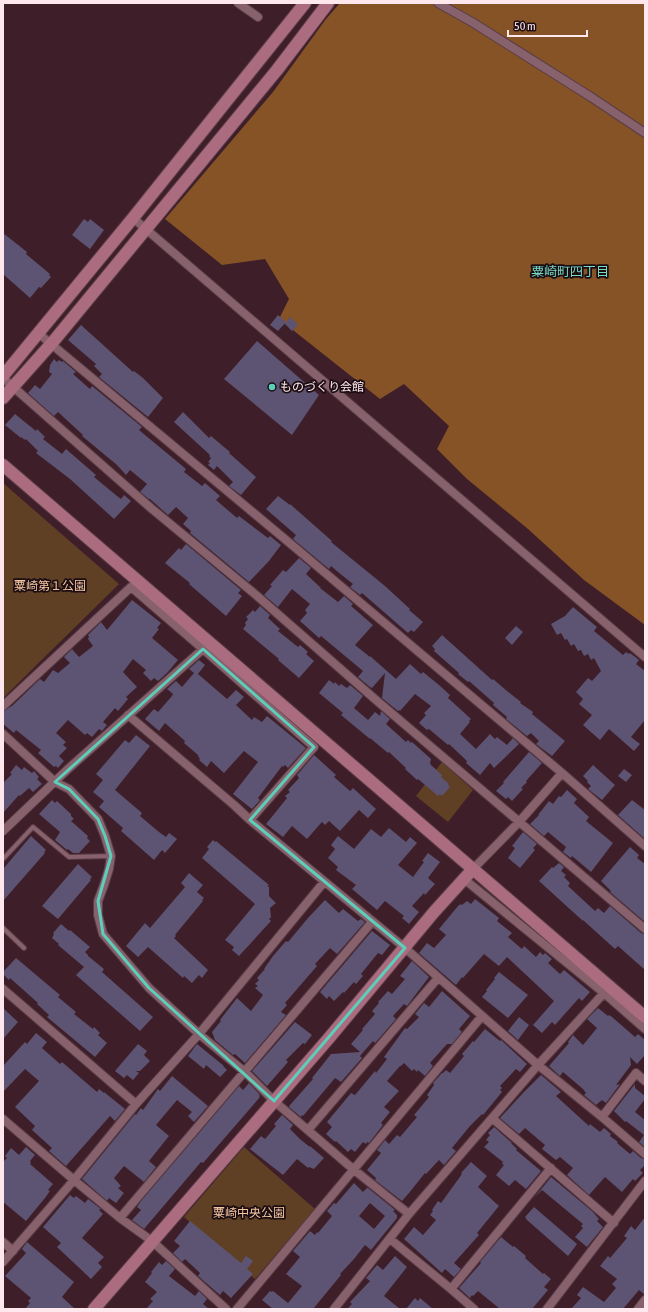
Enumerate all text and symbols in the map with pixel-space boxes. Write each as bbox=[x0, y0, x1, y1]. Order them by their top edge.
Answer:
scale bar bbox=[508, 12, 587, 38]
text: 50 m bbox=[514, 19, 536, 33]
district label: 粟崎町四丁目 bbox=[531, 264, 609, 279]
place label: ものづくり会館 bbox=[280, 380, 364, 394]
marker: ものづくり会館 bbox=[267, 382, 277, 392]
park label: 粟崎第１公園 bbox=[14, 579, 86, 593]
park label: 粟崎中央公園 bbox=[213, 1206, 285, 1220]

